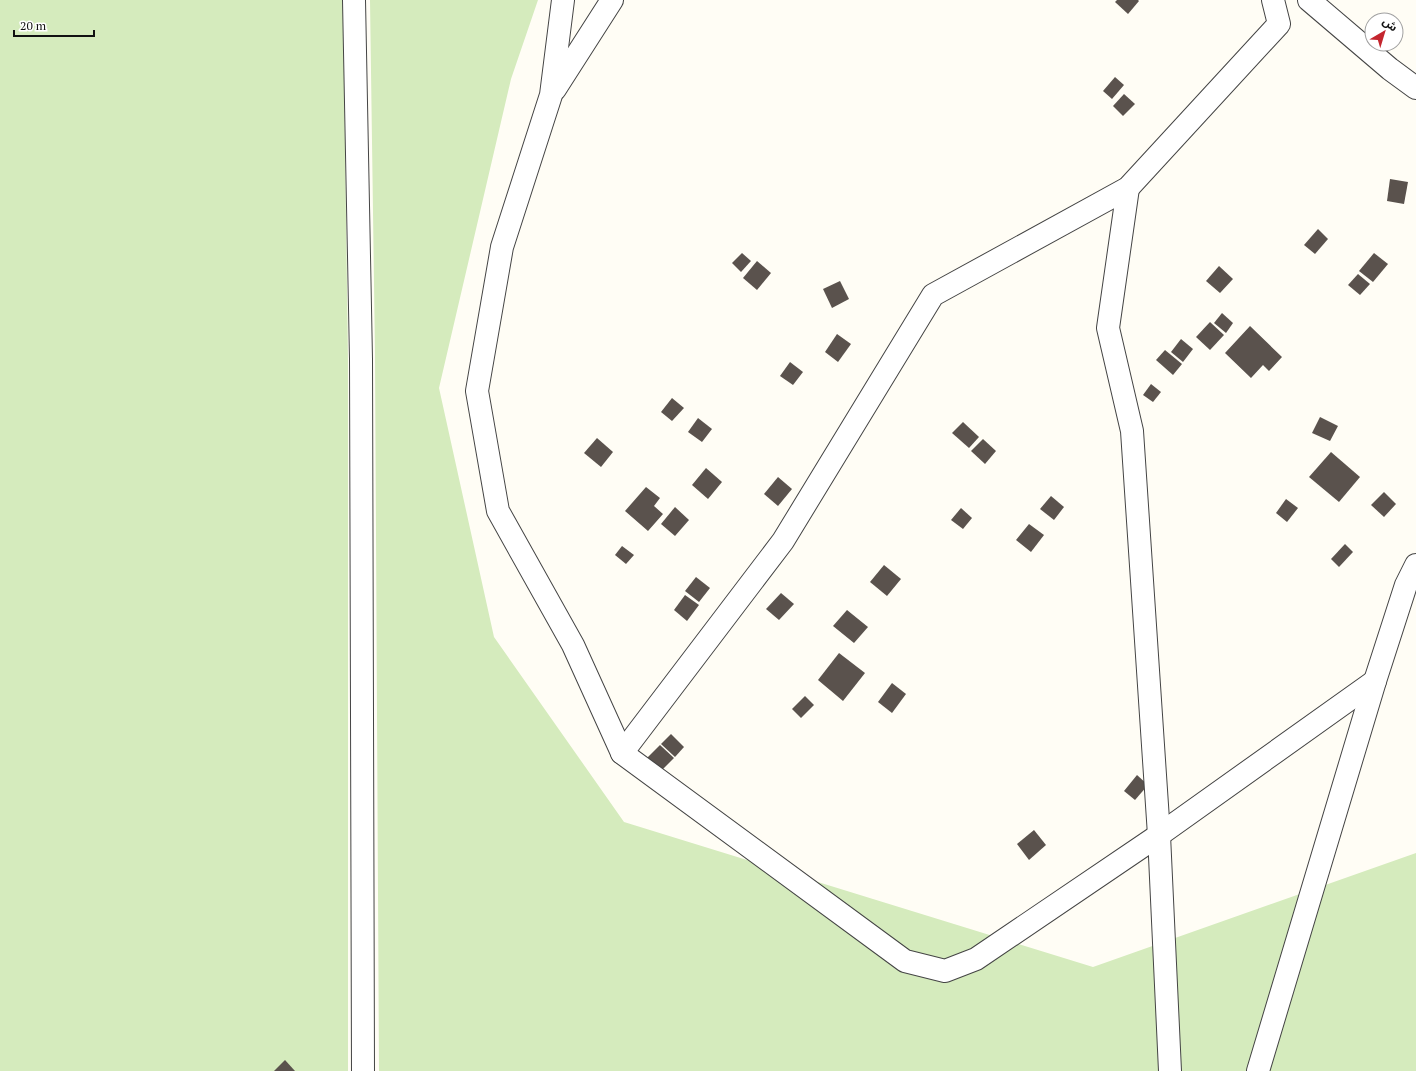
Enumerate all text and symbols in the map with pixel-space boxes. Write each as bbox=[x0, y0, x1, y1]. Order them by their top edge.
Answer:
scale bar bbox=[14, 12, 94, 38]
north arrow bbox=[1364, 12, 1404, 52]
text: ش bbox=[1380, 14, 1400, 34]
text: 20 m bbox=[20, 18, 47, 33]

